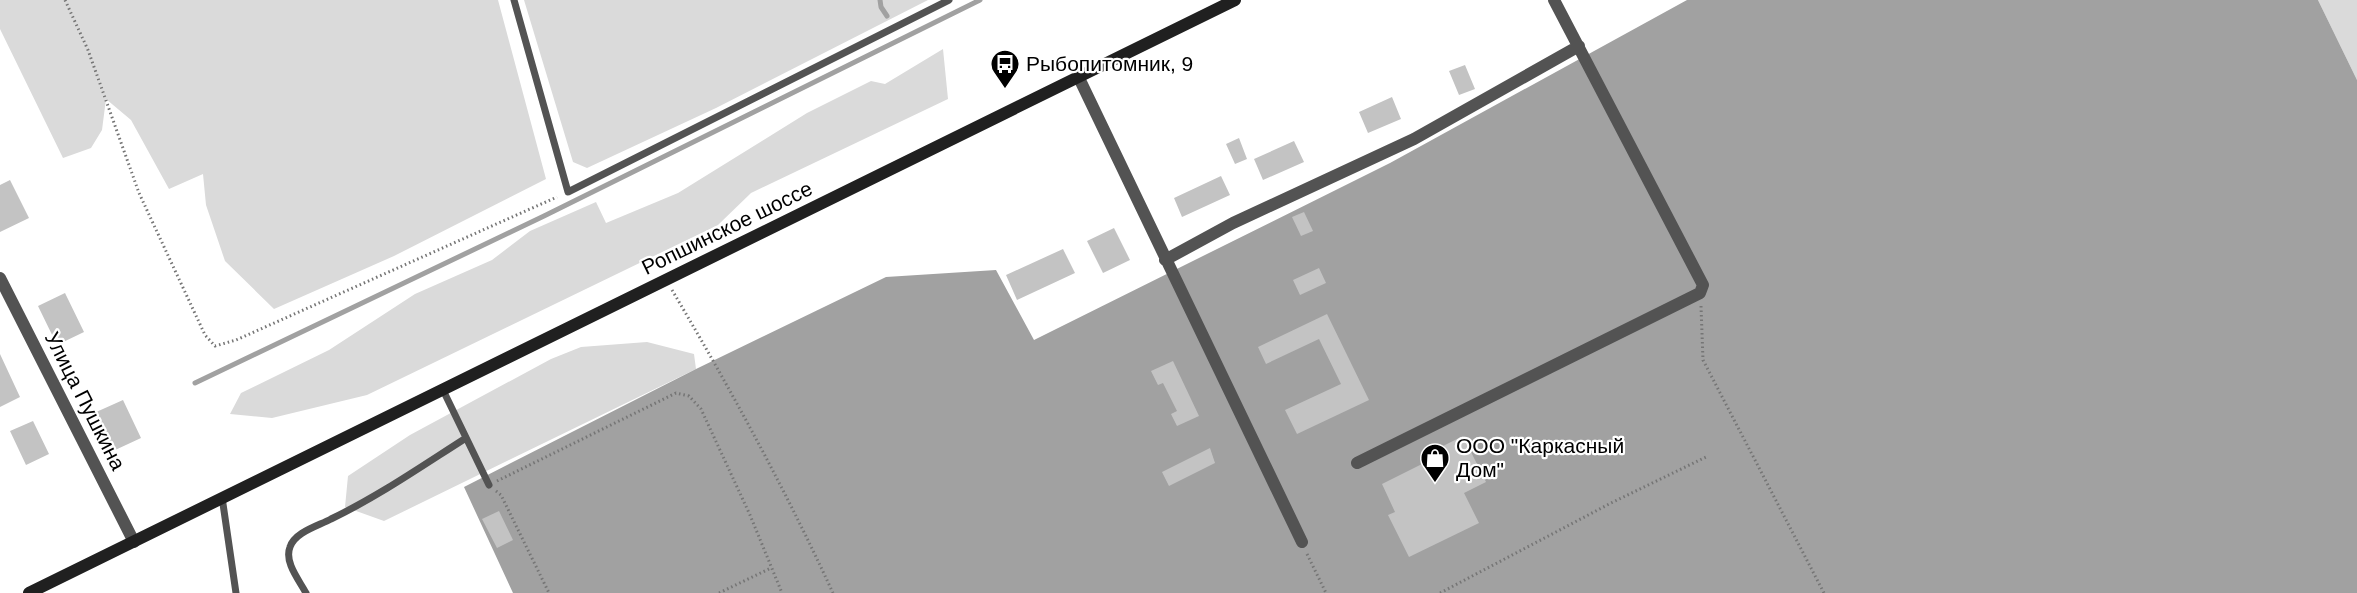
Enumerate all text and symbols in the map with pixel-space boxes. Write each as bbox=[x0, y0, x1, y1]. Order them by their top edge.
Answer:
bus stop icon: Рыбопитомник, 9 bbox=[989, 48, 1021, 90]
place label: Рыбопитомник, 9 bbox=[1026, 52, 1193, 75]
street label: Ропшинское шоссе bbox=[638, 176, 816, 279]
street label: Улица Пушкина bbox=[41, 328, 130, 474]
place label: ООО "Каркасный Дом" bbox=[1456, 434, 1624, 481]
shop icon: ООО "Каркасный Дом" bbox=[1419, 442, 1451, 484]

